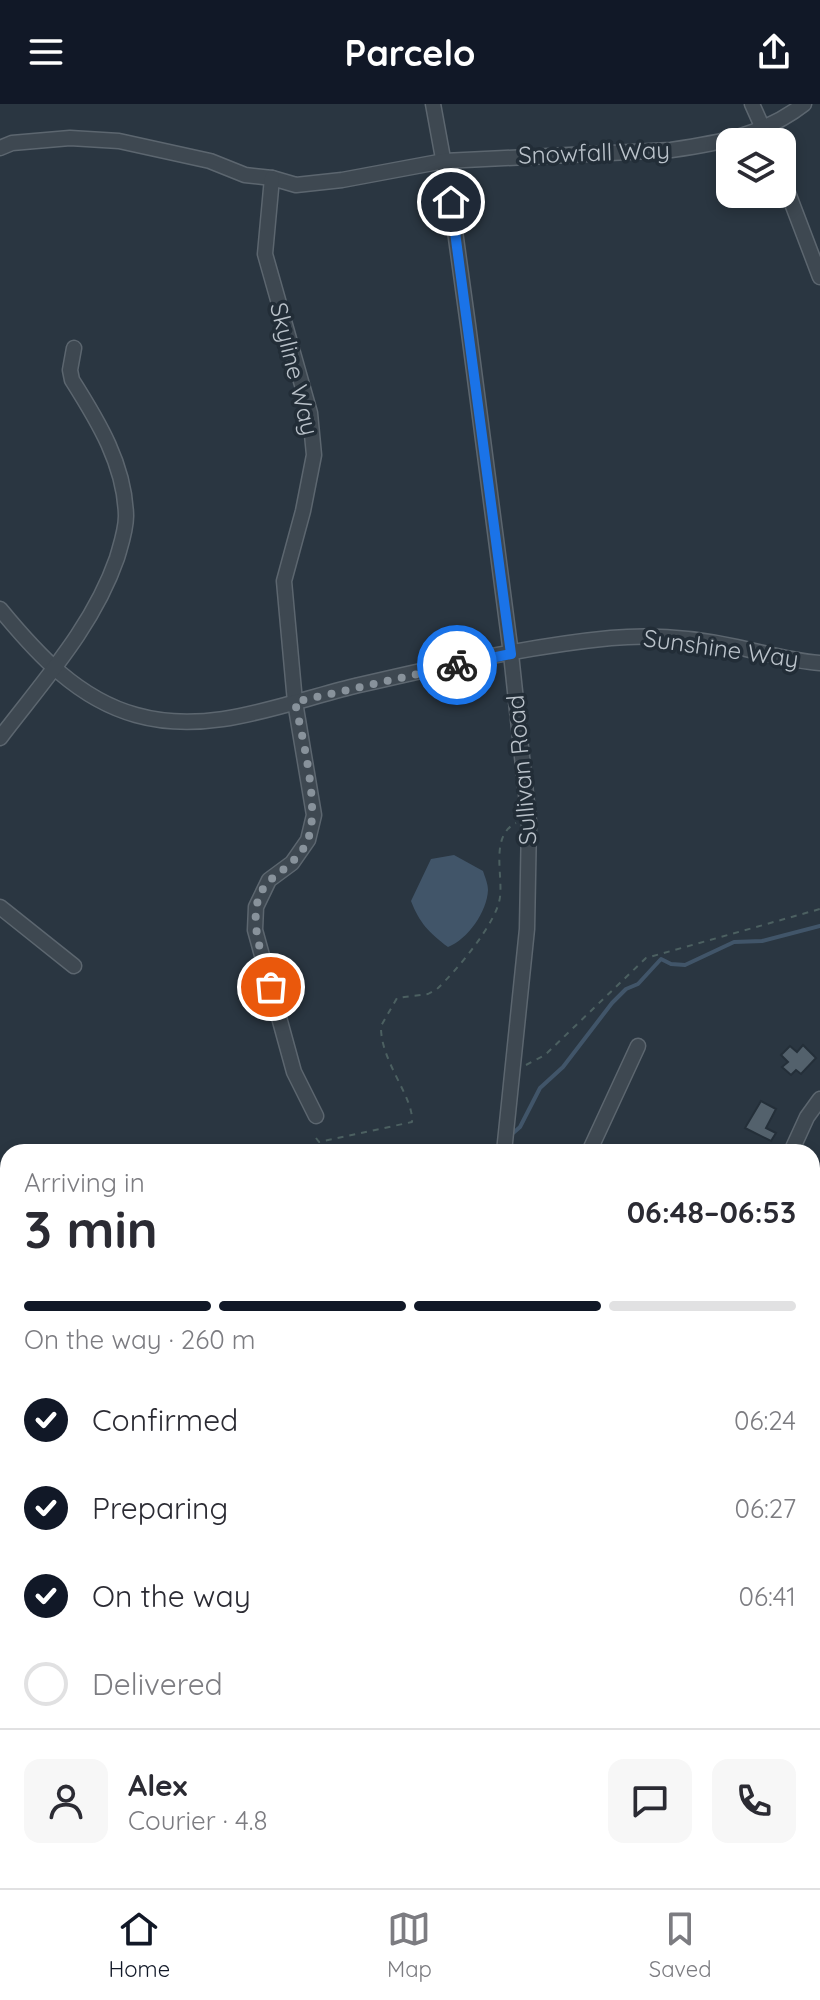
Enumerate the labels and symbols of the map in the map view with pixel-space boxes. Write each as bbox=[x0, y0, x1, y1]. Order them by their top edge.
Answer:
street label: Snowfall Way bbox=[518, 134, 670, 170]
pin bbox=[417, 168, 485, 236]
street label: Skyline Way bbox=[264, 299, 326, 438]
street label: Sunshine Way bbox=[642, 622, 801, 674]
courier bbox=[417, 625, 497, 705]
street label: Sullivan Road bbox=[500, 694, 543, 846]
pin bbox=[237, 953, 305, 1021]

